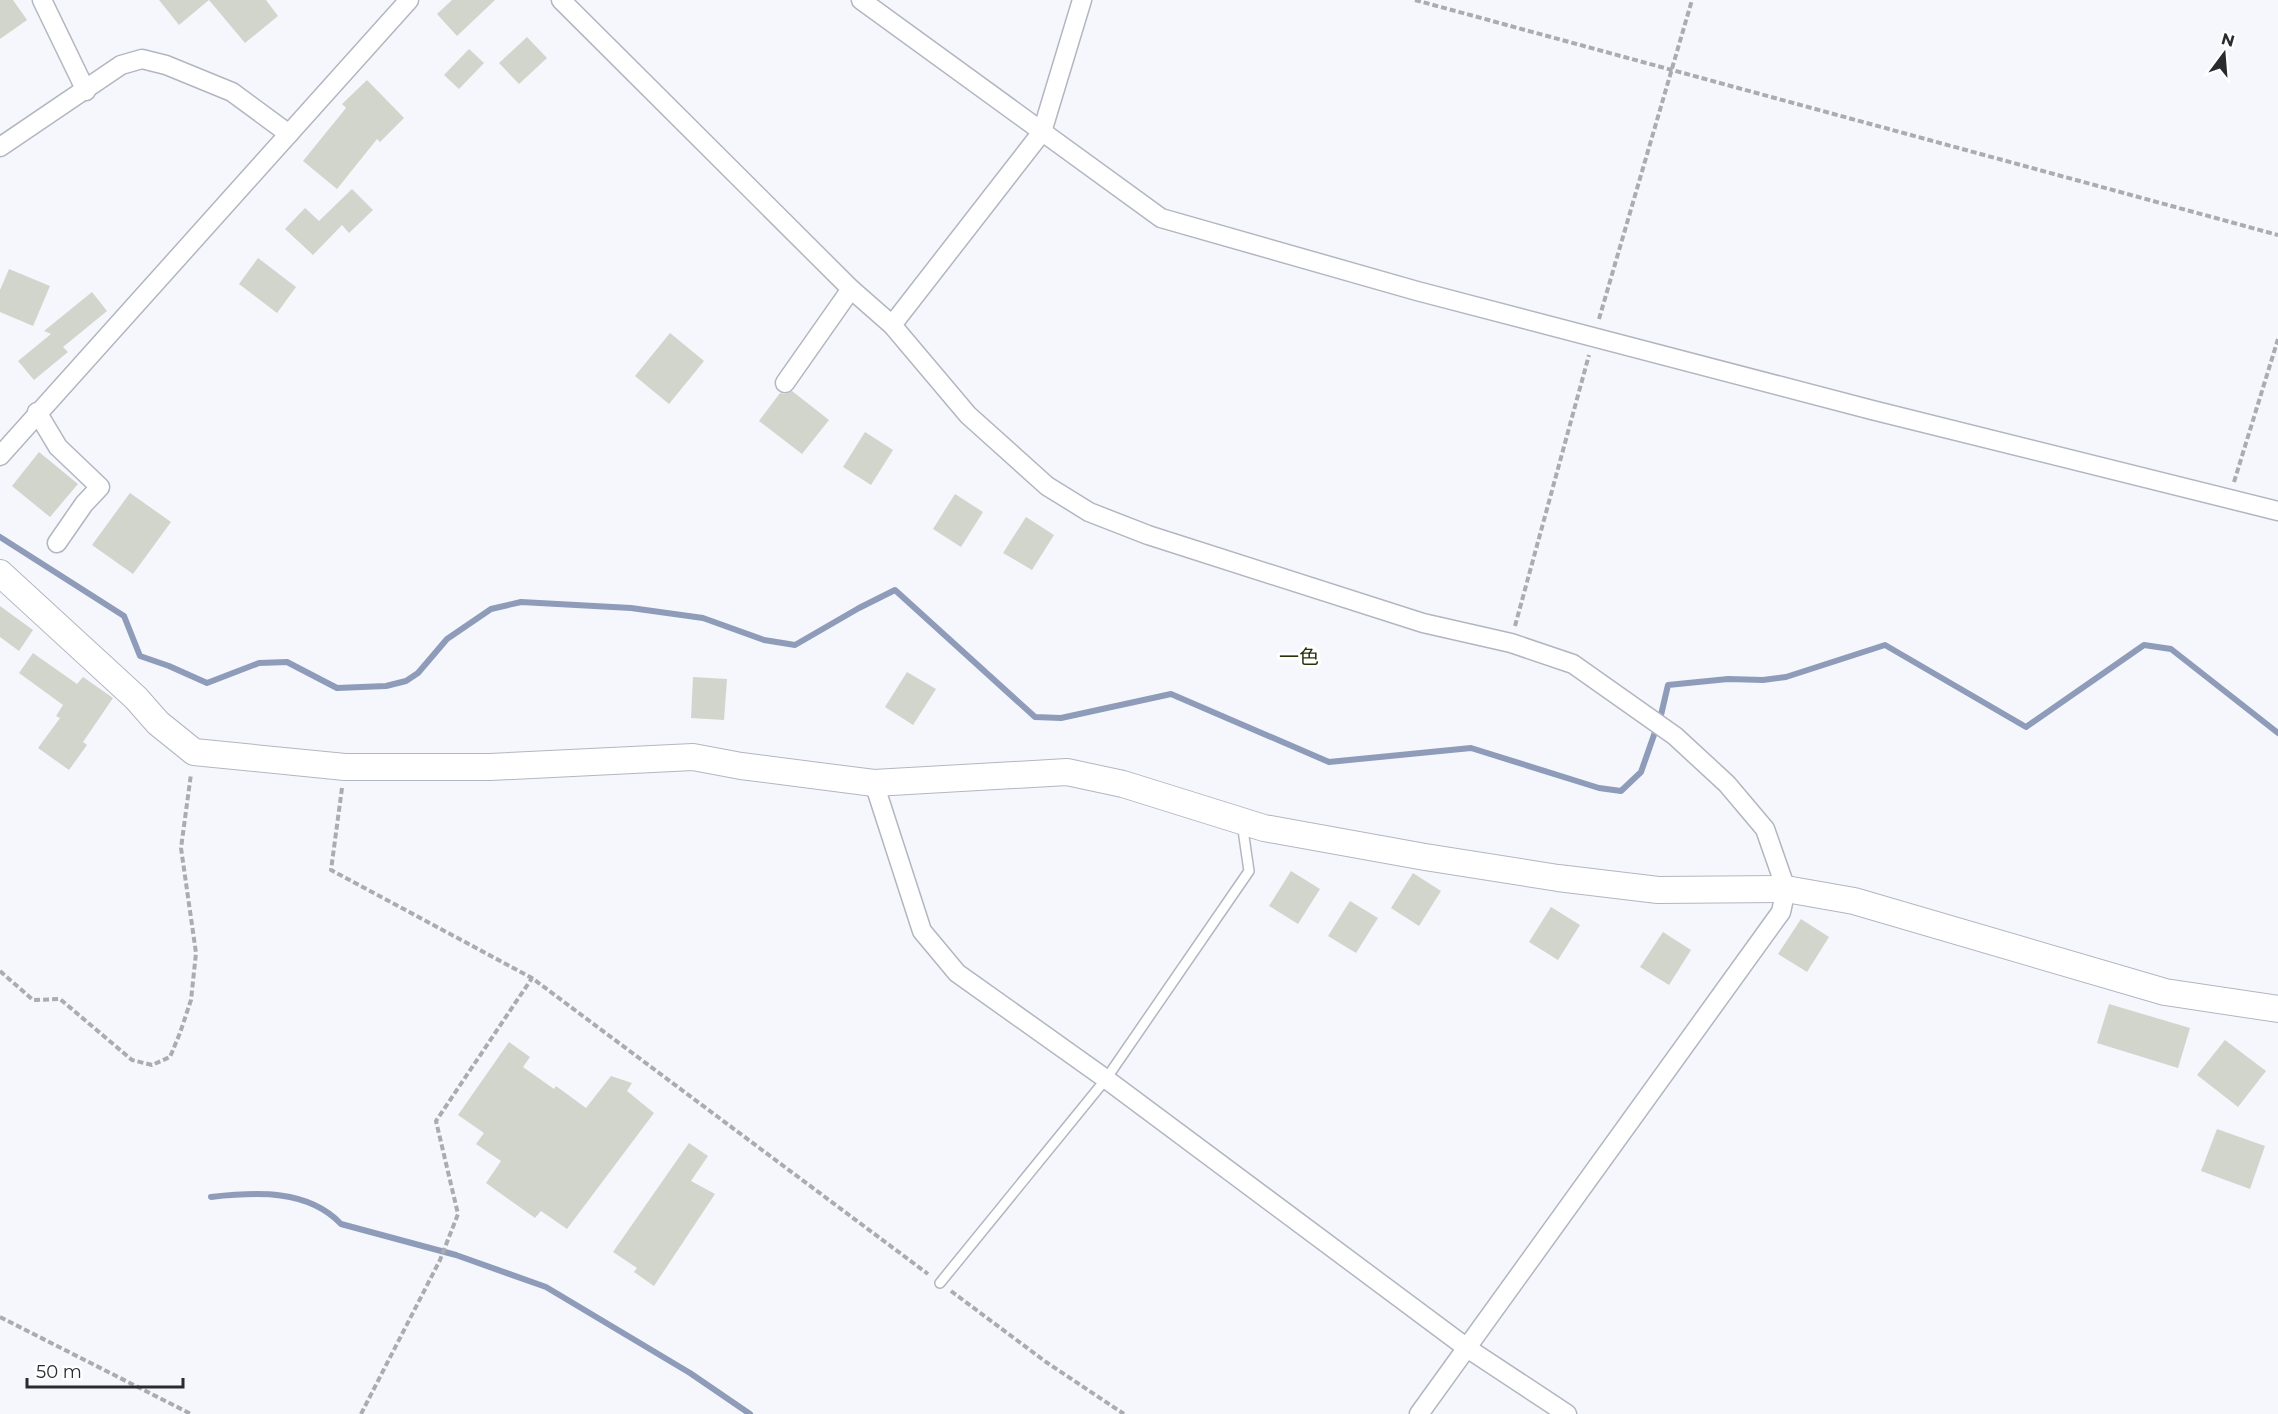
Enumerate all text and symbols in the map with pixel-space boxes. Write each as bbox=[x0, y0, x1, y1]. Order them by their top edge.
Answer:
north arrow bbox=[2194, 24, 2254, 84]
text: N bbox=[2219, 29, 2237, 51]
district label: 一色 bbox=[1279, 645, 1319, 669]
scale bar bbox=[27, 1351, 183, 1389]
text: 50 m bbox=[36, 1361, 82, 1383]

